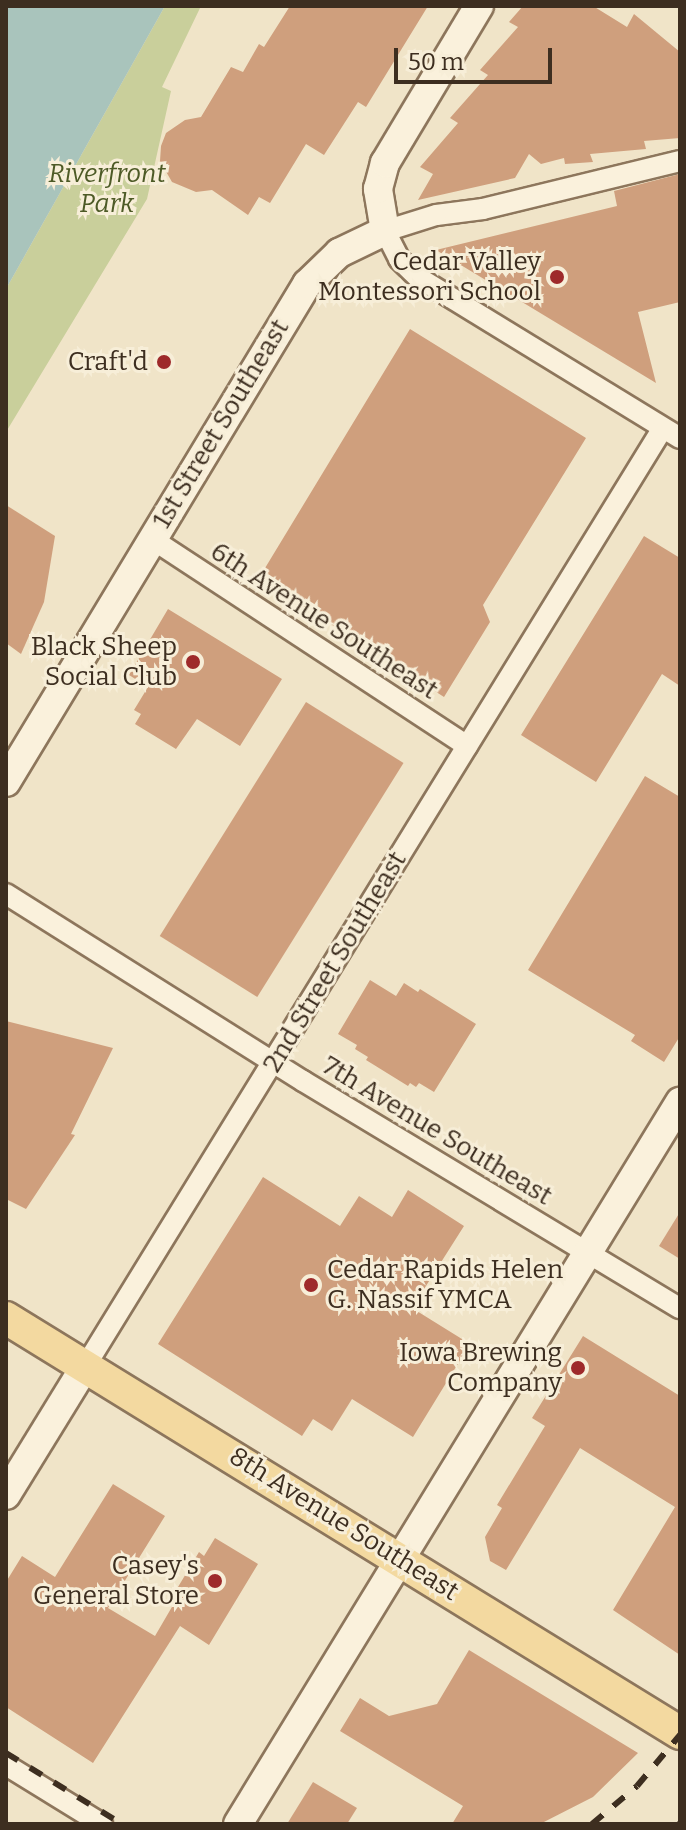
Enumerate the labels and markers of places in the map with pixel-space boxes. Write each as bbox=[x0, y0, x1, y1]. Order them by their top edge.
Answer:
place label: Cedar Valley Montessori School bbox=[318, 246, 541, 308]
marker: Cedar Valley Montessori School bbox=[548, 268, 566, 286]
place label: Craft'd bbox=[68, 346, 148, 378]
marker: Craft'd bbox=[155, 353, 173, 371]
place label: Black Sheep Social Club bbox=[31, 631, 177, 692]
marker: Black Sheep Social Club bbox=[184, 653, 202, 671]
place label: Cedar Rapids Helen G. Nassif YMCA bbox=[327, 1254, 563, 1316]
marker: Cedar Rapids Helen G. Nassif YMCA bbox=[302, 1276, 320, 1294]
place label: Iowa Brewing Company bbox=[399, 1337, 562, 1398]
marker: Iowa Brewing Company bbox=[569, 1359, 587, 1377]
place label: Casey's General Store bbox=[33, 1550, 199, 1612]
marker: Casey's General Store bbox=[206, 1572, 224, 1590]

